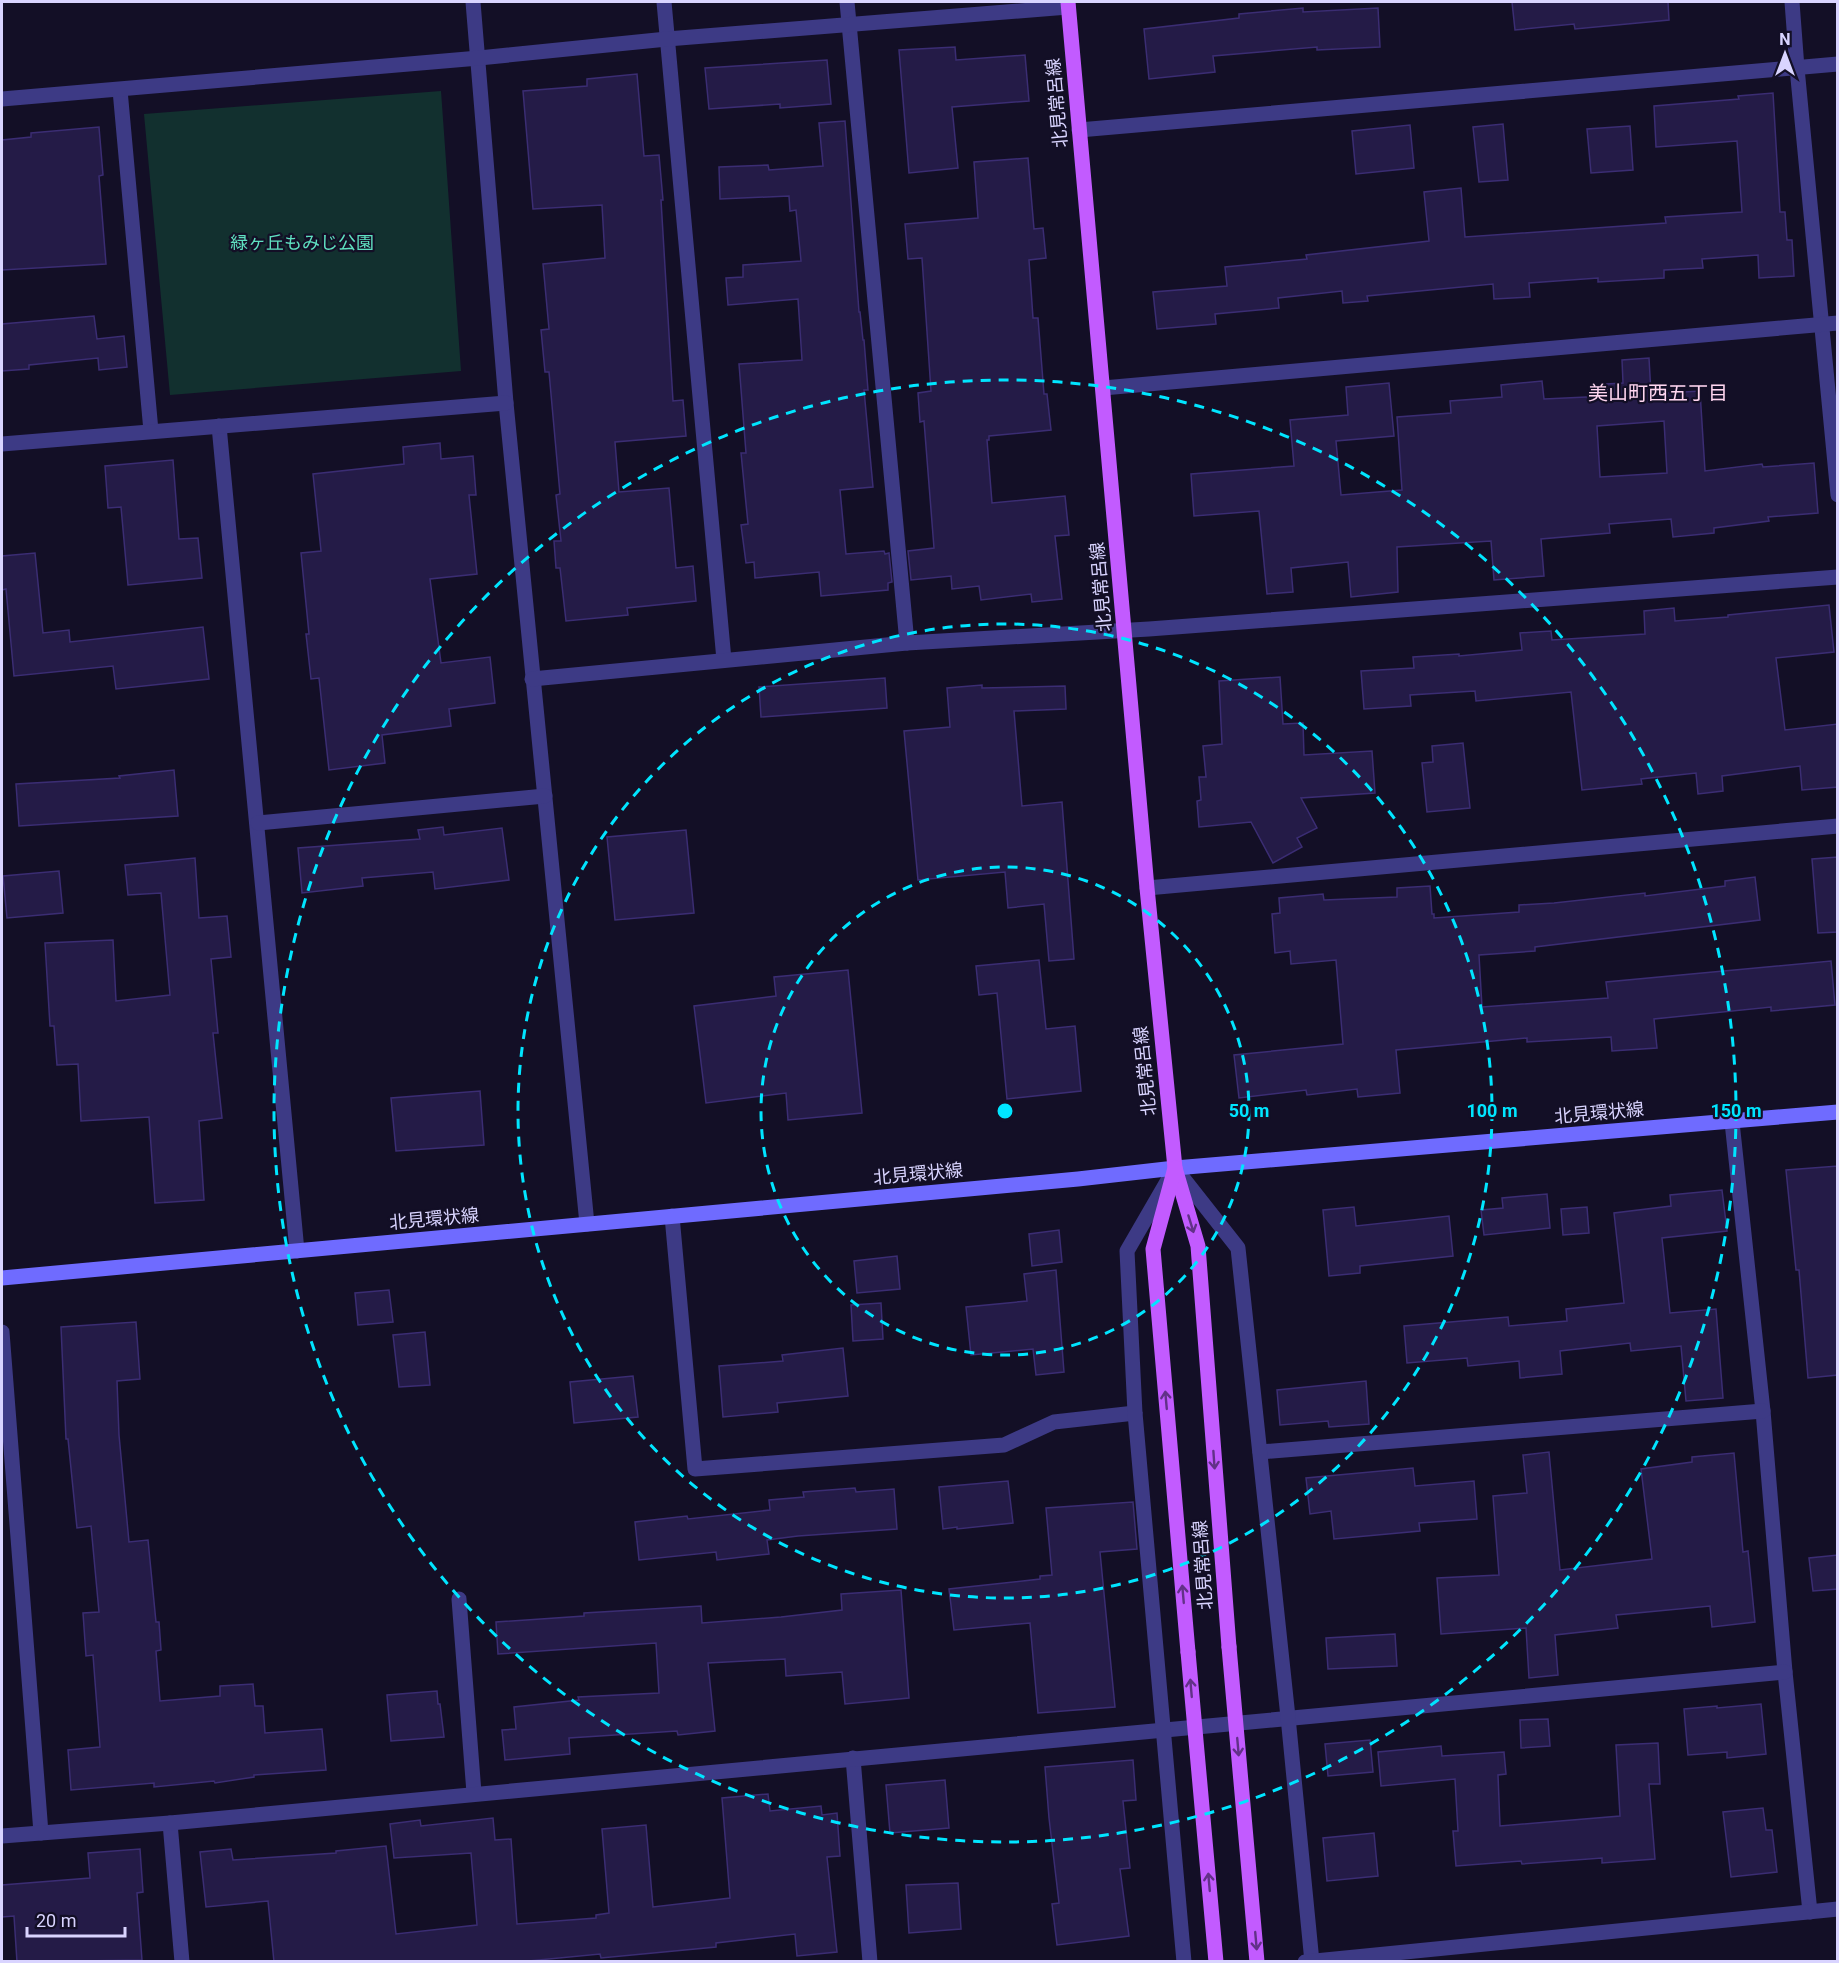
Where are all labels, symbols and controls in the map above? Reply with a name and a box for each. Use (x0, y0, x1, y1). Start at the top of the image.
north arrow (1755, 24, 1815, 84)
text: N (1779, 30, 1791, 49)
street label: 北見常呂線 (1042, 57, 1071, 149)
park label: 緑ヶ丘もみじ公園 (230, 232, 374, 253)
district label: 美山町西五丁目 (1588, 381, 1728, 405)
street label: 北見常呂線 (1086, 541, 1115, 633)
street label: 北見常呂線 (1129, 1025, 1160, 1117)
street label: 北見環状線 (1553, 1098, 1645, 1127)
text: 50 m (1229, 1100, 1269, 1121)
text: 100 m (1466, 1100, 1518, 1121)
text: 150 m (1710, 1100, 1762, 1121)
centre of rings (995, 1101, 1015, 1121)
street label: 北見環状線 (872, 1159, 964, 1188)
street label: 北見環状線 (388, 1204, 480, 1233)
one-way arrow (1186, 1214, 1197, 1233)
one-way arrow (1160, 1390, 1171, 1410)
one-way arrow (1209, 1449, 1220, 1469)
street label: 北見常呂線 (1189, 1519, 1216, 1611)
one-way arrow (1177, 1584, 1188, 1604)
one-way arrow (1185, 1679, 1196, 1699)
one-way arrow (1233, 1736, 1244, 1756)
one-way arrow (1203, 1873, 1214, 1893)
scale bar (27, 1900, 124, 1938)
text: 20 m (36, 1910, 76, 1931)
one-way arrow (1251, 1931, 1262, 1950)

